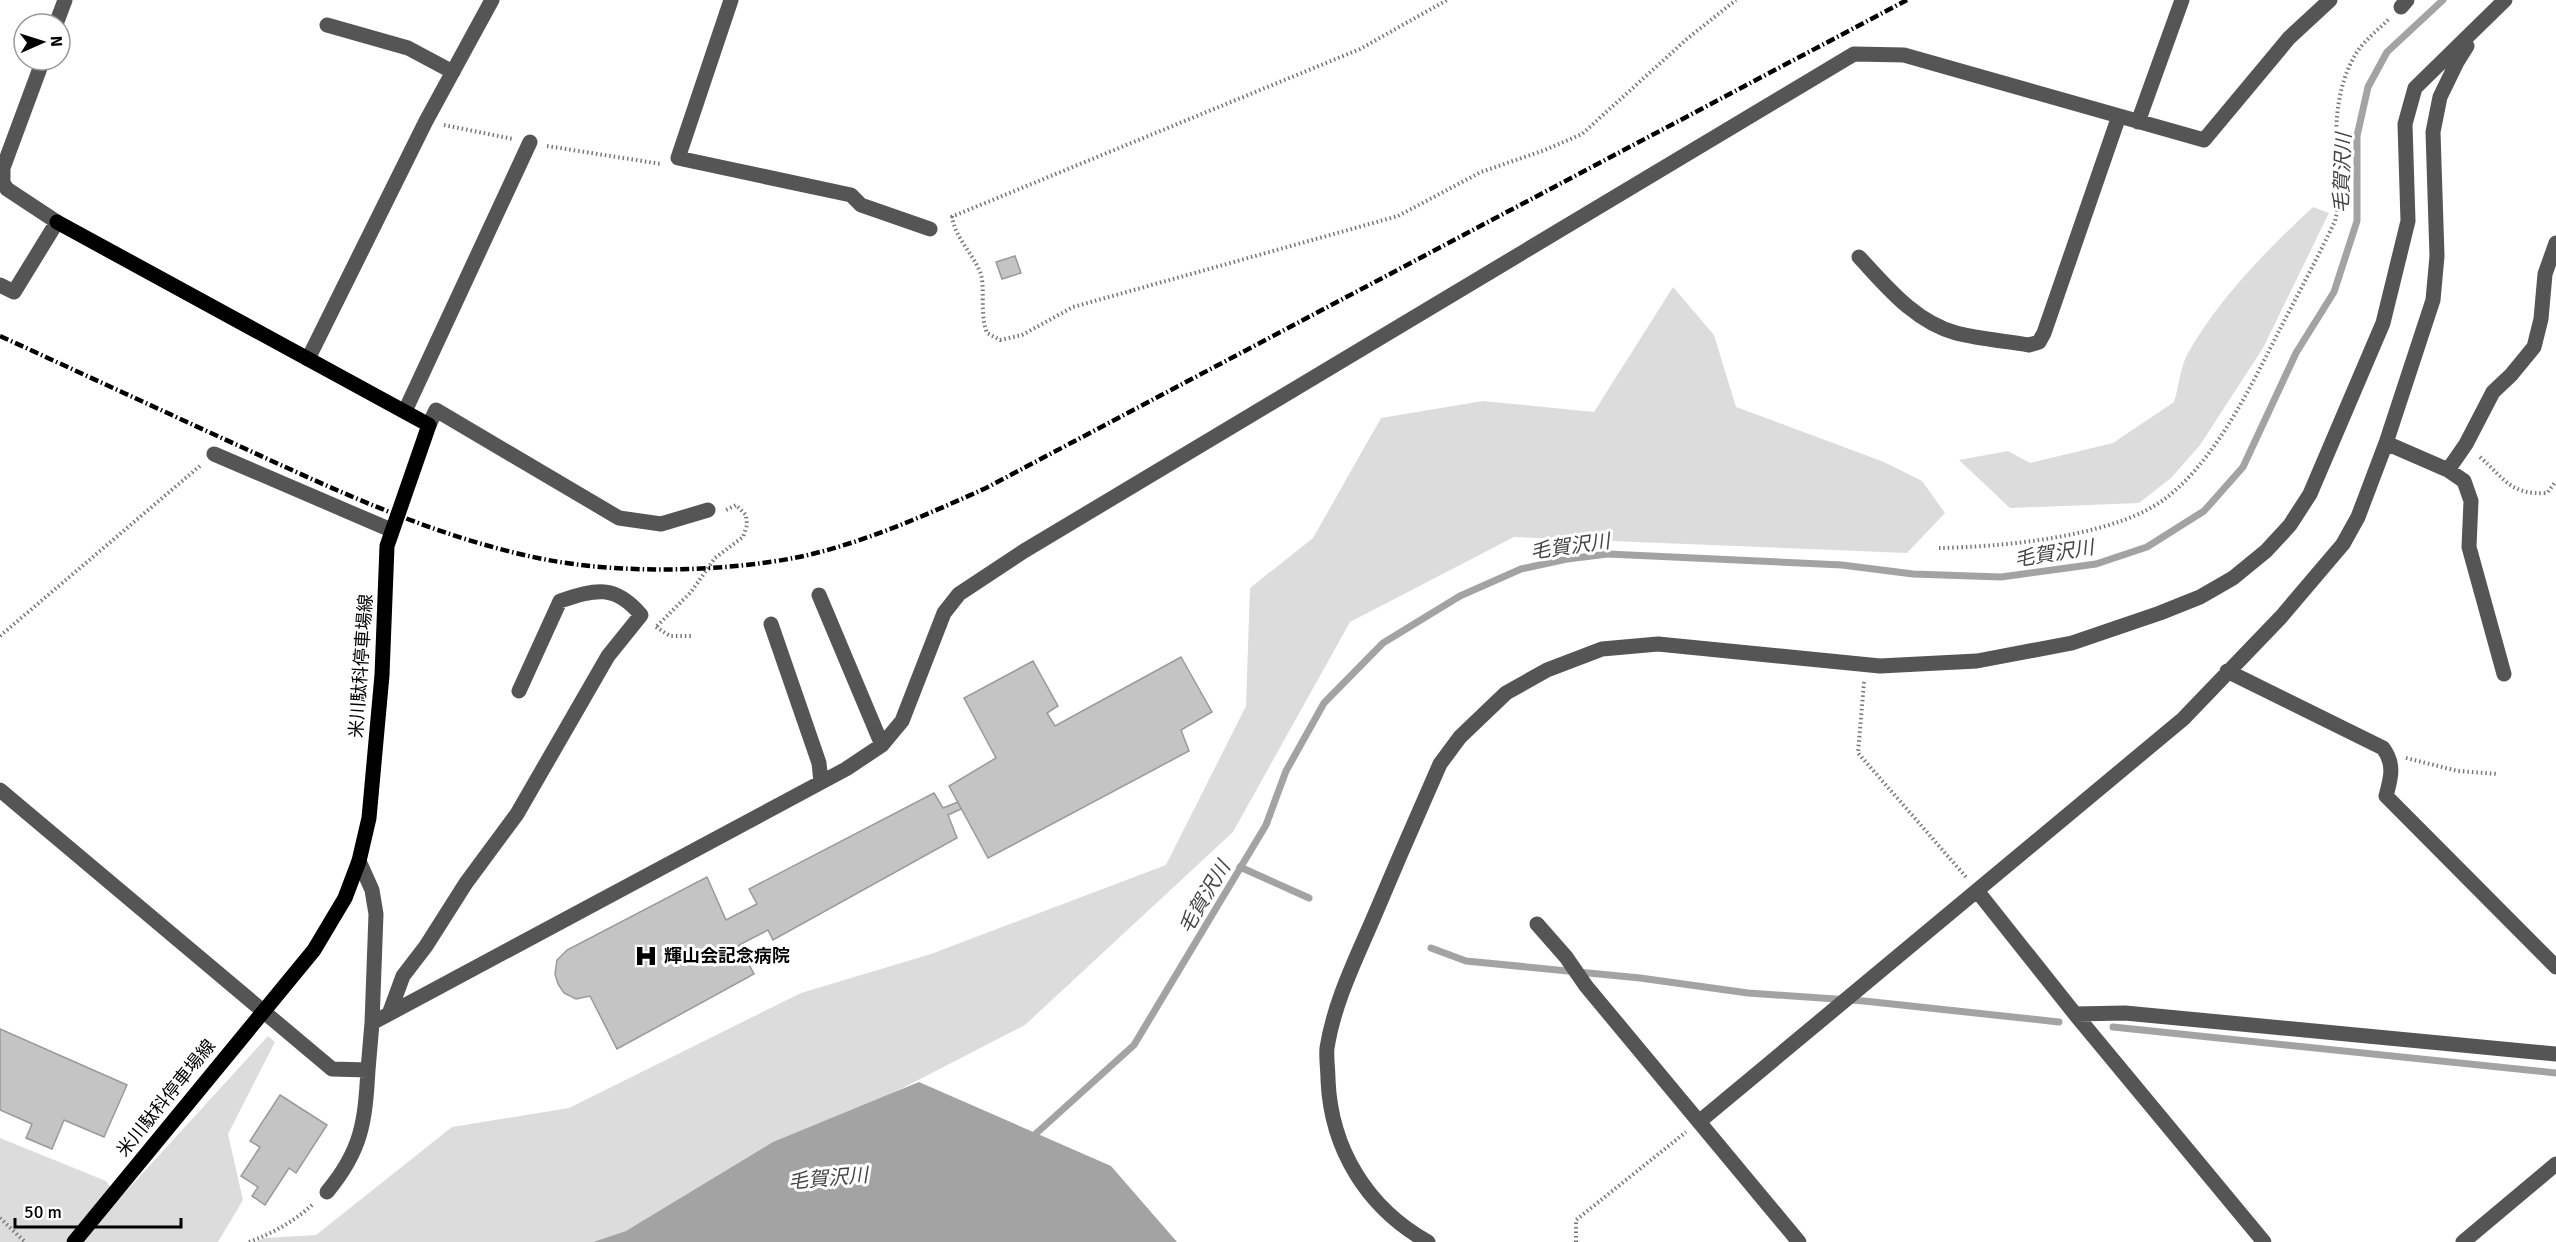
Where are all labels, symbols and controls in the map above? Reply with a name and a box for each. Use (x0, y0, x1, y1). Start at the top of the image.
north arrow (12, 12, 72, 72)
text: N (46, 35, 66, 47)
water label: 毛賀沢川 (2329, 131, 2356, 213)
water label: 毛賀沢川 (1529, 528, 1613, 564)
water label: 毛賀沢川 (2013, 535, 2098, 572)
street label: 米川駄科停車場線 (345, 593, 377, 739)
water label: 毛賀沢川 (1173, 855, 1237, 938)
hospital icon: 輝山会記念病院 (633, 943, 659, 969)
place label: 輝山会記念病院 (664, 945, 790, 967)
street label: 米川駄科停車場線 (112, 1035, 220, 1161)
water label: 毛賀沢川 (787, 1162, 871, 1194)
scale bar (15, 1191, 182, 1229)
text: 50 m (24, 1201, 62, 1223)

